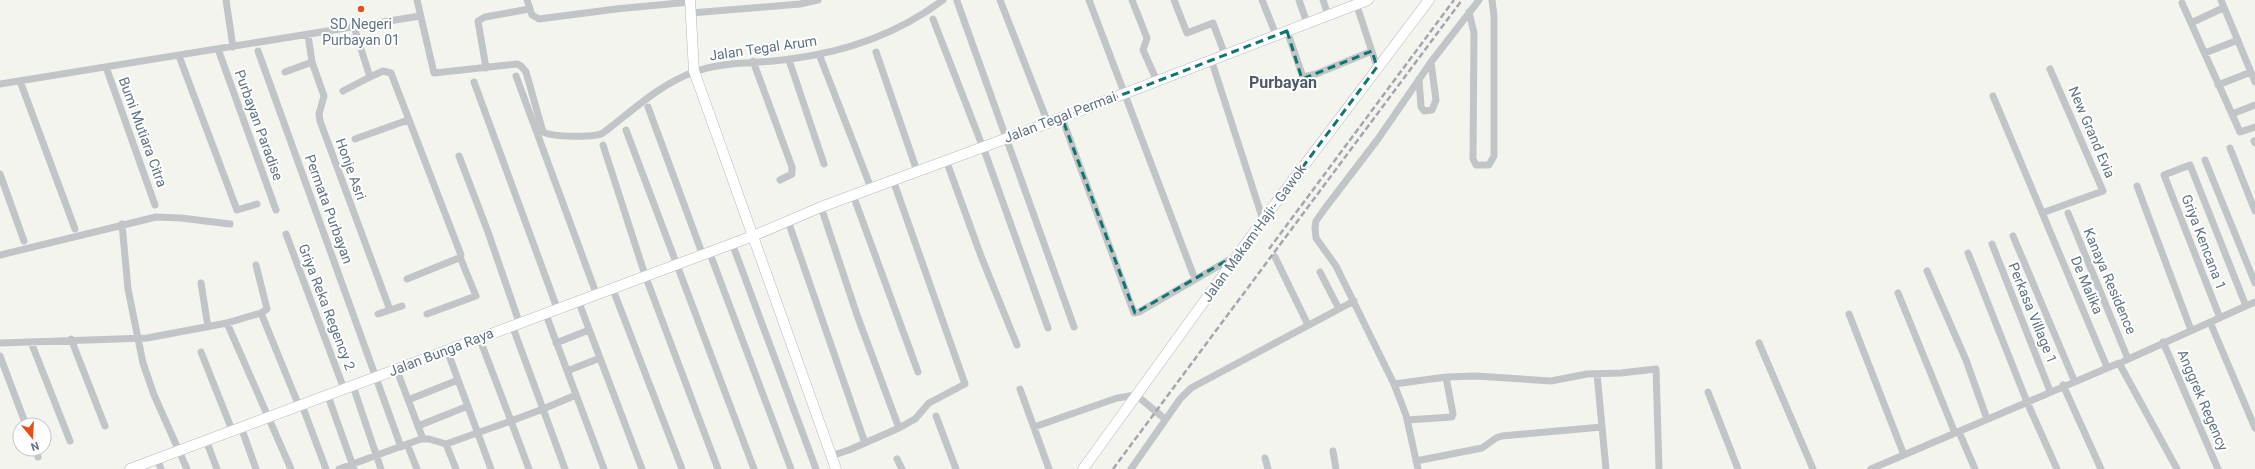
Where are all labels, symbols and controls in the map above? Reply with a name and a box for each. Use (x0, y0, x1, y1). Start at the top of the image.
marker: SD Negeri Purbayan 01 (356, 4, 366, 14)
place label: SD Negeri Purbayan 01 (322, 16, 400, 48)
street label: Jalan Tegal Arum (708, 33, 818, 63)
street label: Purbayan Paradise (232, 68, 286, 182)
district label: Purbayan (1249, 73, 1317, 92)
street label: Bumi Mutiara Citra (116, 75, 170, 189)
street label: New Grand Evia (2066, 84, 2118, 180)
street label: Jalan Tegal Permai (1002, 88, 1118, 146)
street label: Honje Asri (332, 136, 370, 202)
street label: Permata Purbayan (302, 152, 356, 266)
street label: Jalan Makam Haji - Gawok (1199, 161, 1310, 305)
street label: Griya Kencana 1 (2178, 192, 2230, 292)
street label: Kanaya Residence (2080, 226, 2140, 336)
street label: Griya Reka Regency 2 (296, 242, 359, 372)
street label: De Malika (2068, 254, 2106, 316)
street label: Perkasa Village 1 (2005, 260, 2061, 366)
street label: Jalan Bunga Raya (386, 325, 496, 379)
street label: Anggrek Regency (2174, 347, 2232, 453)
north arrow (12, 417, 52, 457)
text: N (29, 439, 41, 453)

